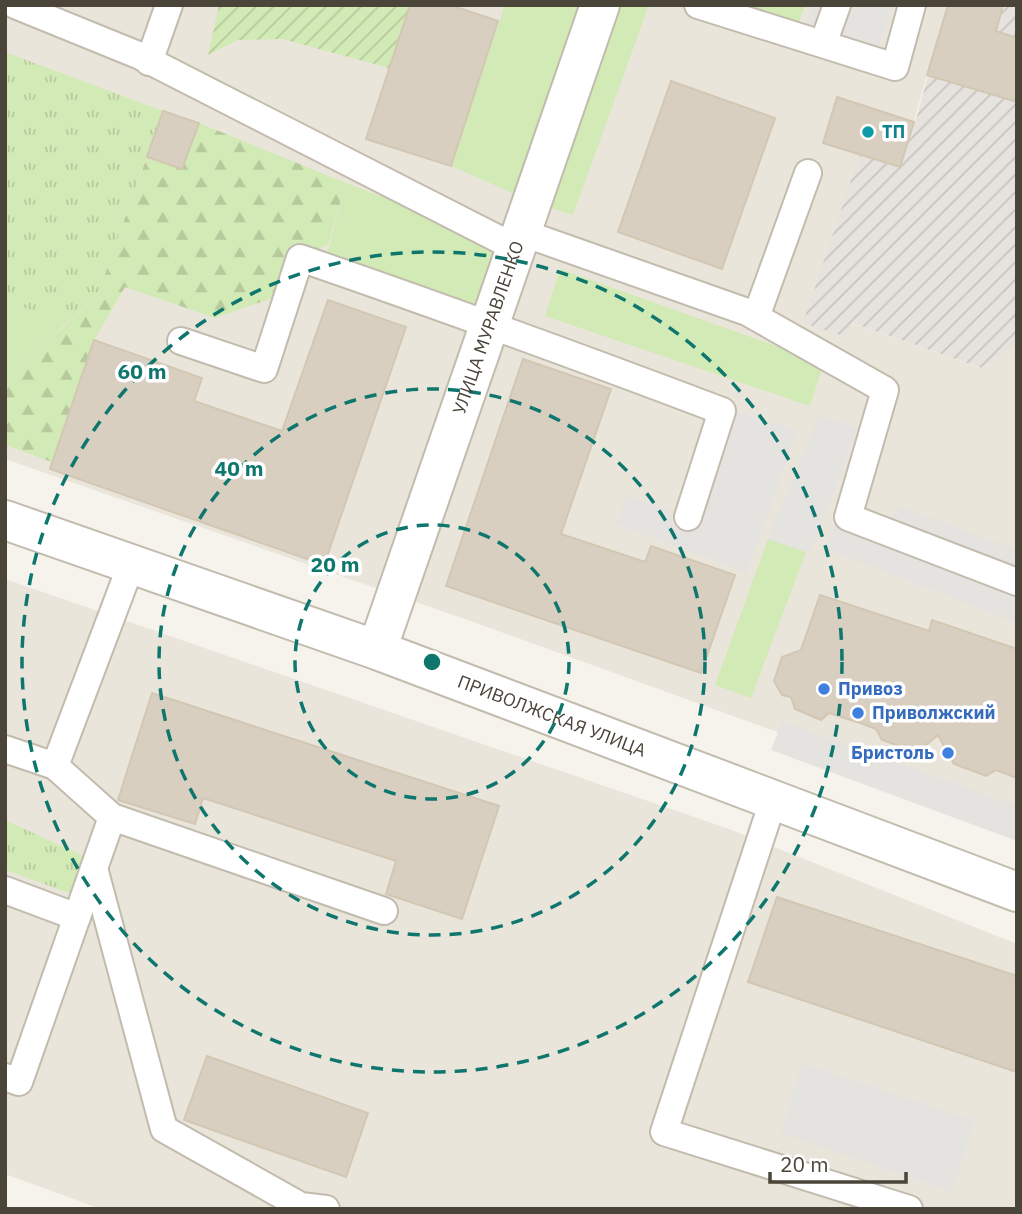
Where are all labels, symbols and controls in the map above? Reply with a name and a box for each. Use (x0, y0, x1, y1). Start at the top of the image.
place label: ТП (882, 120, 905, 143)
marker: ТП (860, 124, 876, 140)
street label: УЛИЦА МУРАВЛЕНКО (447, 238, 529, 417)
text: 60 m (118, 357, 166, 385)
text: 40 m (215, 454, 263, 482)
text: 20 m (311, 550, 359, 578)
centre of rings (420, 650, 444, 674)
street label: ПРИВОЛЖСКАЯ УЛИЦА (455, 670, 650, 762)
place label: Привоз (838, 677, 903, 700)
marker: Привоз (816, 681, 832, 697)
place label: Приволжский (872, 701, 995, 724)
marker: Приволжский (850, 705, 866, 721)
place label: Бристоль (851, 741, 934, 764)
marker: Бристоль (940, 745, 956, 761)
scale bar (770, 1140, 906, 1184)
text: 20 m (780, 1150, 829, 1178)

